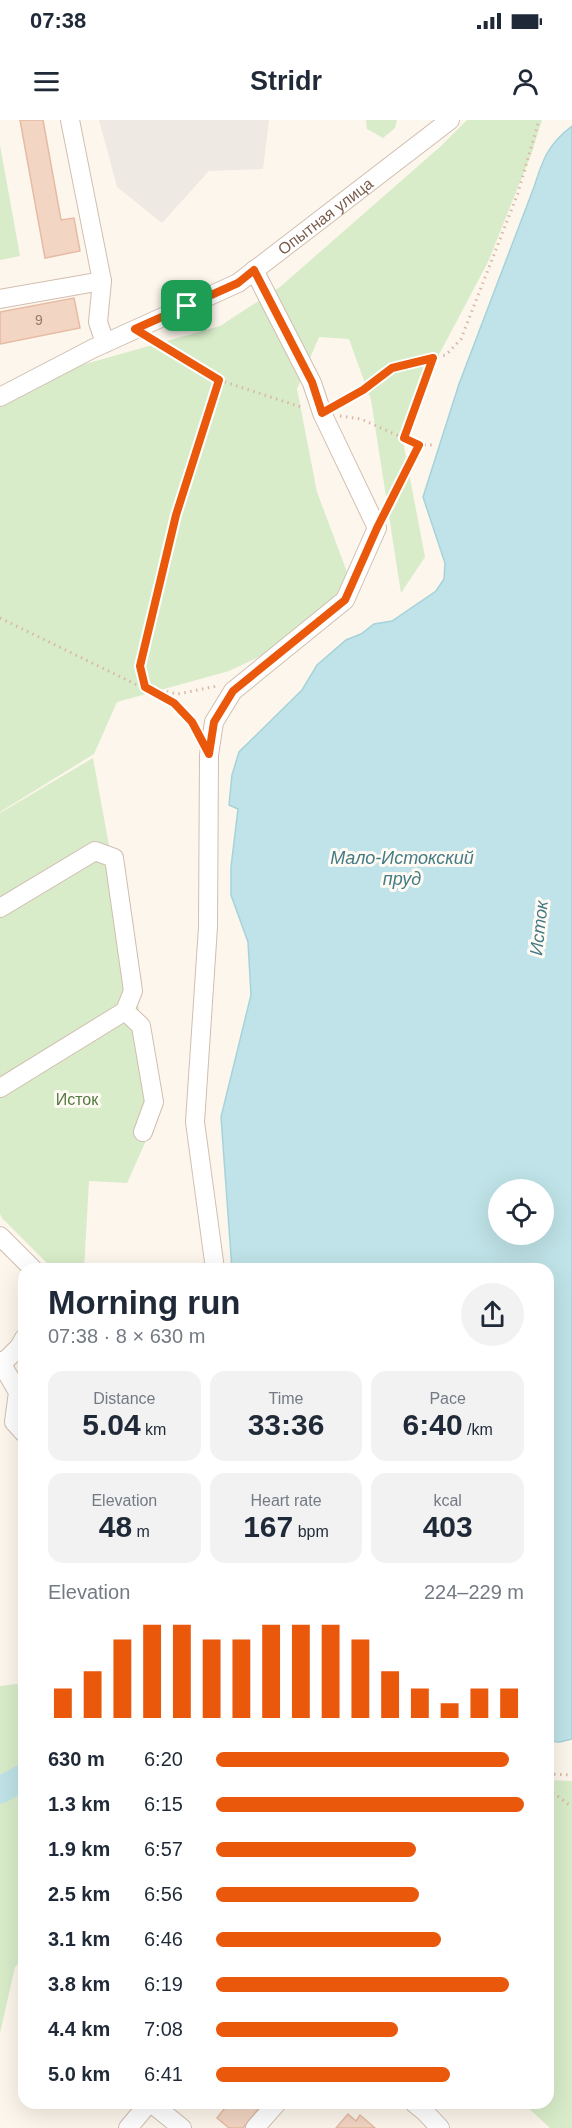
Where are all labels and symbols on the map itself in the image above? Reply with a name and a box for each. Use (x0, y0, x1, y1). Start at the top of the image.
street label: Опытная улица (275, 175, 376, 258)
pin (161, 280, 212, 331)
house number: 9 (35, 312, 43, 328)
water label: Мало-Истокский пруд (330, 848, 474, 889)
water label: Исток (526, 898, 552, 956)
park label: Исток (56, 1091, 99, 1108)

